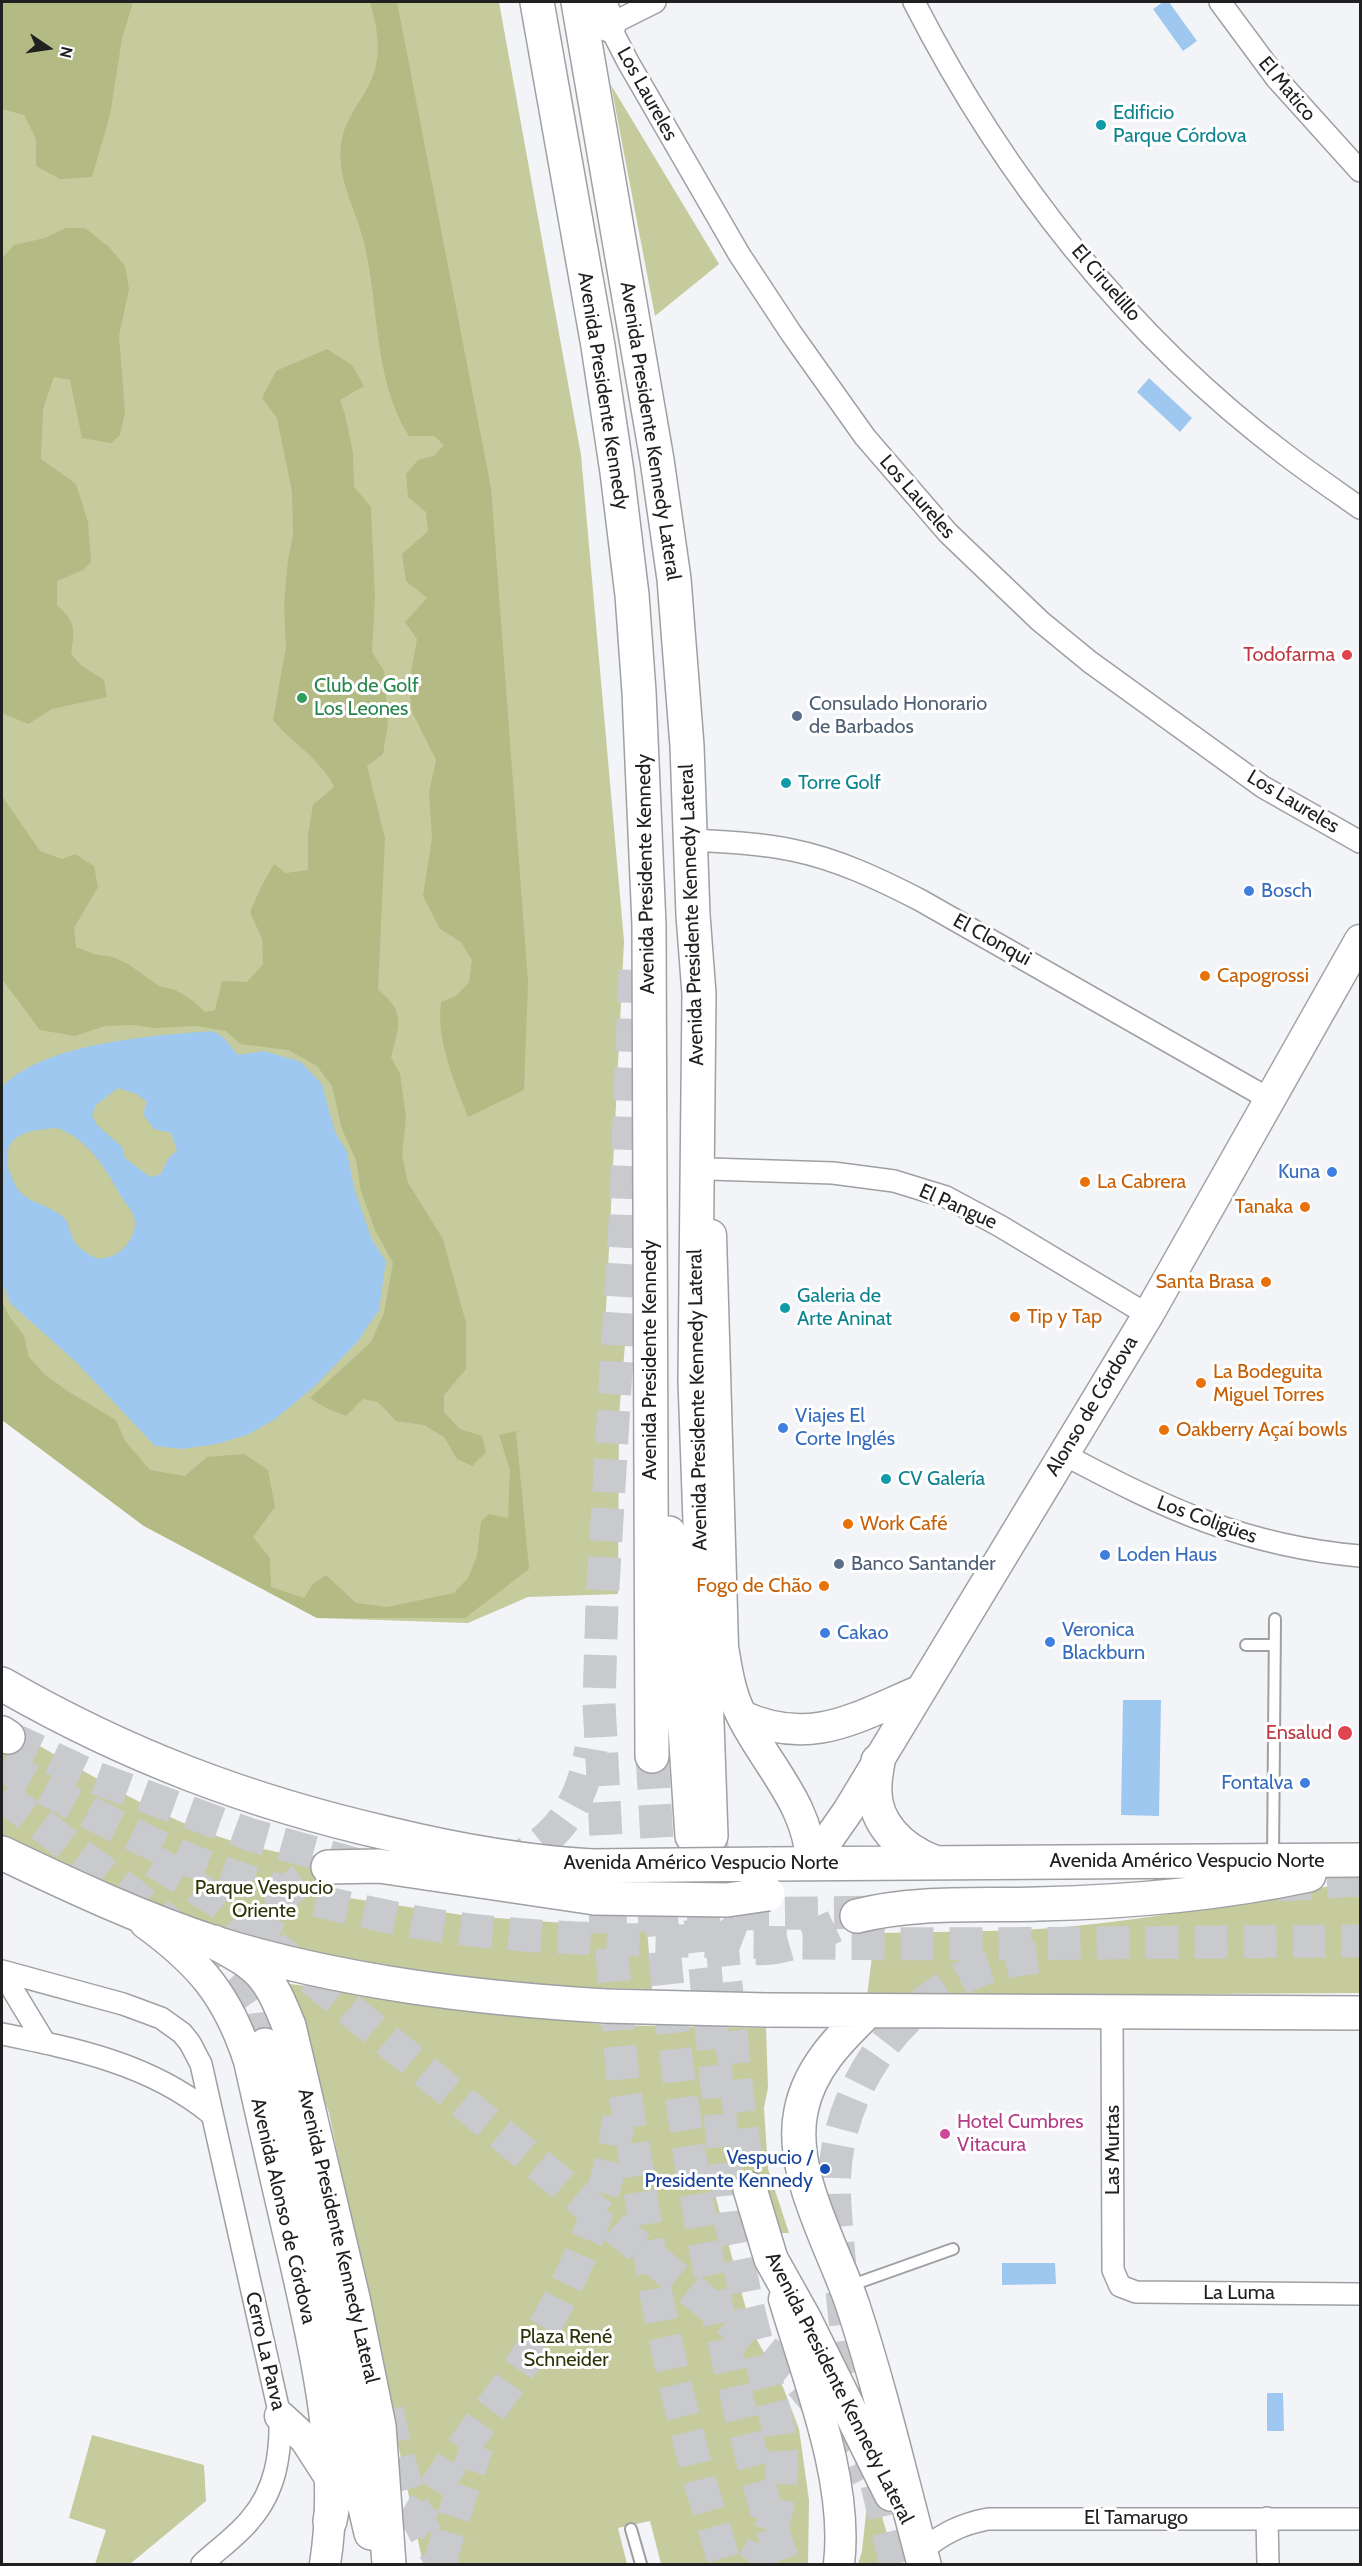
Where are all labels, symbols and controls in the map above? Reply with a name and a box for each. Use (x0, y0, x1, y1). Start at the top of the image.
north arrow (18, 18, 78, 78)
street label: Los Laureles (612, 43, 682, 145)
text: N (55, 45, 77, 60)
street label: El Matico (1253, 52, 1321, 126)
place label: Edificio Parque Córdova (1113, 101, 1247, 148)
marker: Edificio Parque Córdova (1094, 118, 1108, 132)
street label: El Ciruelillo (1066, 240, 1146, 326)
street label: Avenida Presidente Kennedy (572, 270, 634, 512)
street label: Avenida Presidente Kennedy Lateral (615, 280, 685, 582)
street label: Los Laureles (874, 450, 960, 544)
place label: Todofarma (1243, 643, 1335, 667)
marker: Todofarma (1340, 648, 1354, 662)
place label: Club de Golf Los Leones (314, 674, 419, 721)
marker: Club de Golf Los Leones (295, 691, 309, 705)
place label: Consulado Honorario de Barbados (809, 692, 987, 739)
marker: Consulado Honorario de Barbados (790, 709, 804, 723)
street label: Avenida Presidente Kennedy (632, 753, 660, 995)
street label: Avenida Presidente Kennedy Lateral (675, 764, 709, 1066)
street label: Los Laureles (1243, 765, 1343, 839)
place label: Torre Golf (798, 771, 881, 795)
marker: Torre Golf (779, 776, 793, 790)
place label: Bosch (1261, 879, 1312, 903)
marker: Bosch (1242, 884, 1256, 898)
street label: El Clonqui (949, 909, 1035, 971)
place label: Capogrossi (1217, 964, 1309, 988)
marker: Capogrossi (1198, 969, 1212, 983)
place label: Kuna (1278, 1160, 1320, 1184)
marker: Kuna (1325, 1165, 1339, 1179)
place label: La Cabrera (1097, 1170, 1186, 1194)
marker: La Cabrera (1078, 1175, 1092, 1189)
street label: El Pangue (915, 1179, 1001, 1235)
place label: Tanaka (1235, 1195, 1293, 1219)
marker: Tanaka (1298, 1200, 1312, 1214)
street label: Avenida Presidente Kennedy (638, 1240, 662, 1480)
street label: Avenida Presidente Kennedy Lateral (683, 1249, 713, 1551)
place label: Santa Brasa (1155, 1270, 1254, 1294)
marker: Santa Brasa (1259, 1275, 1273, 1289)
place label: Galeria de Arte Aninat (797, 1284, 892, 1331)
marker: Galeria de Arte Aninat (778, 1301, 792, 1315)
place label: Tip y Tap (1027, 1305, 1102, 1329)
marker: Tip y Tap (1008, 1310, 1022, 1324)
street label: Alonso de Córdova (1041, 1332, 1143, 1480)
place label: La Bodeguita Miguel Torres (1213, 1360, 1324, 1407)
marker: La Bodeguita Miguel Torres (1194, 1376, 1208, 1390)
place label: Viajes El Corte Inglés (795, 1404, 895, 1451)
place label: Oakberry Açaí bowls (1176, 1418, 1347, 1442)
marker: Viajes El Corte Inglés (776, 1421, 790, 1435)
marker: Oakberry Açaí bowls (1157, 1423, 1171, 1437)
place label: CV Galería (898, 1467, 985, 1491)
marker: CV Galería (879, 1472, 893, 1486)
street label: Los Coligües (1154, 1491, 1260, 1549)
place label: Work Café (860, 1512, 947, 1536)
marker: Work Café (841, 1517, 855, 1531)
place label: Loden Haus (1117, 1543, 1217, 1567)
marker: Loden Haus (1098, 1548, 1112, 1562)
place label: Banco Santander (851, 1552, 996, 1576)
marker: Banco Santander (832, 1557, 846, 1571)
place label: Fogo de Chão (696, 1574, 812, 1598)
marker: Fogo de Chão (817, 1579, 831, 1593)
place label: Veronica Blackburn (1062, 1618, 1145, 1665)
place label: Cakao (837, 1621, 888, 1645)
marker: Cakao (818, 1626, 832, 1640)
marker: Veronica Blackburn (1043, 1635, 1057, 1649)
place label: Ensalud (1266, 1721, 1332, 1745)
marker: Ensalud (1336, 1724, 1354, 1742)
place label: Fontalva (1221, 1771, 1293, 1795)
marker: Fontalva (1298, 1776, 1312, 1790)
street label: Avenida Américo Vespucio Norte (1049, 1849, 1325, 1873)
street label: Avenida Américo Vespucio Norte (563, 1851, 839, 1875)
park label: Parque Vespucio Oriente (195, 1876, 333, 1923)
street label: Avenida Presidente Kennedy Lateral (292, 2086, 384, 2386)
street label: Avenida Alonso de Córdova (245, 2096, 321, 2326)
street label: Las Murtas (1101, 2105, 1125, 2195)
place label: Hotel Cumbres Vitacura (957, 2110, 1084, 2157)
marker: Hotel Cumbres Vitacura (938, 2127, 952, 2141)
place label: Vespucio / Presidente Kennedy (644, 2146, 813, 2193)
marker: Vespucio / Presidente Kennedy (818, 2162, 832, 2176)
street label: Avenida Presidente Kennedy Lateral (760, 2248, 918, 2528)
street label: La Luma (1203, 2281, 1275, 2305)
street label: Cerro La Parva (240, 2290, 290, 2412)
park label: Plaza René Schneider (520, 2325, 612, 2372)
street label: El Tamarugo (1084, 2506, 1188, 2530)

